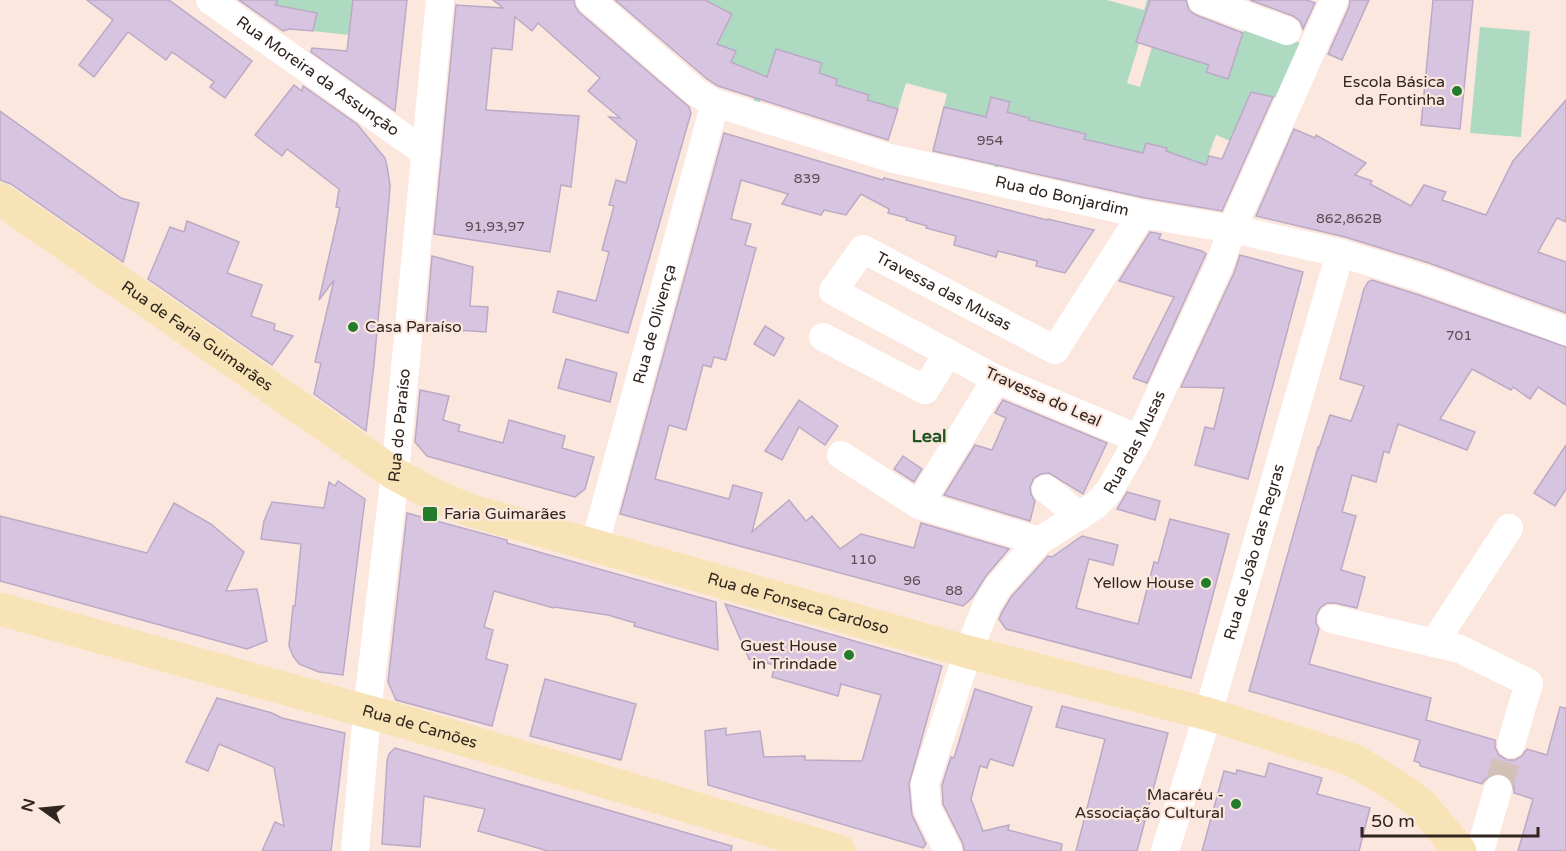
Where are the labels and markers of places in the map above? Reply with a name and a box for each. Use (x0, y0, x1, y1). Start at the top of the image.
place label: Escola Básica da Fontinha (1343, 72, 1445, 110)
marker: Escola Básica da Fontinha (1450, 84, 1464, 98)
place label: Casa Paraíso (365, 317, 462, 337)
marker: Casa Paraíso (346, 320, 360, 334)
place label: Faria Guimarães (444, 504, 566, 524)
marker: Faria Guimarães (421, 505, 439, 523)
place label: Yellow House (1093, 573, 1194, 593)
marker: Yellow House (1199, 576, 1213, 590)
place label: Guest House in Trindade (740, 636, 837, 674)
marker: Guest House in Trindade (842, 648, 856, 662)
place label: Macaréu - Associação Cultural (1074, 785, 1224, 823)
marker: Macaréu - Associação Cultural (1229, 797, 1243, 811)

